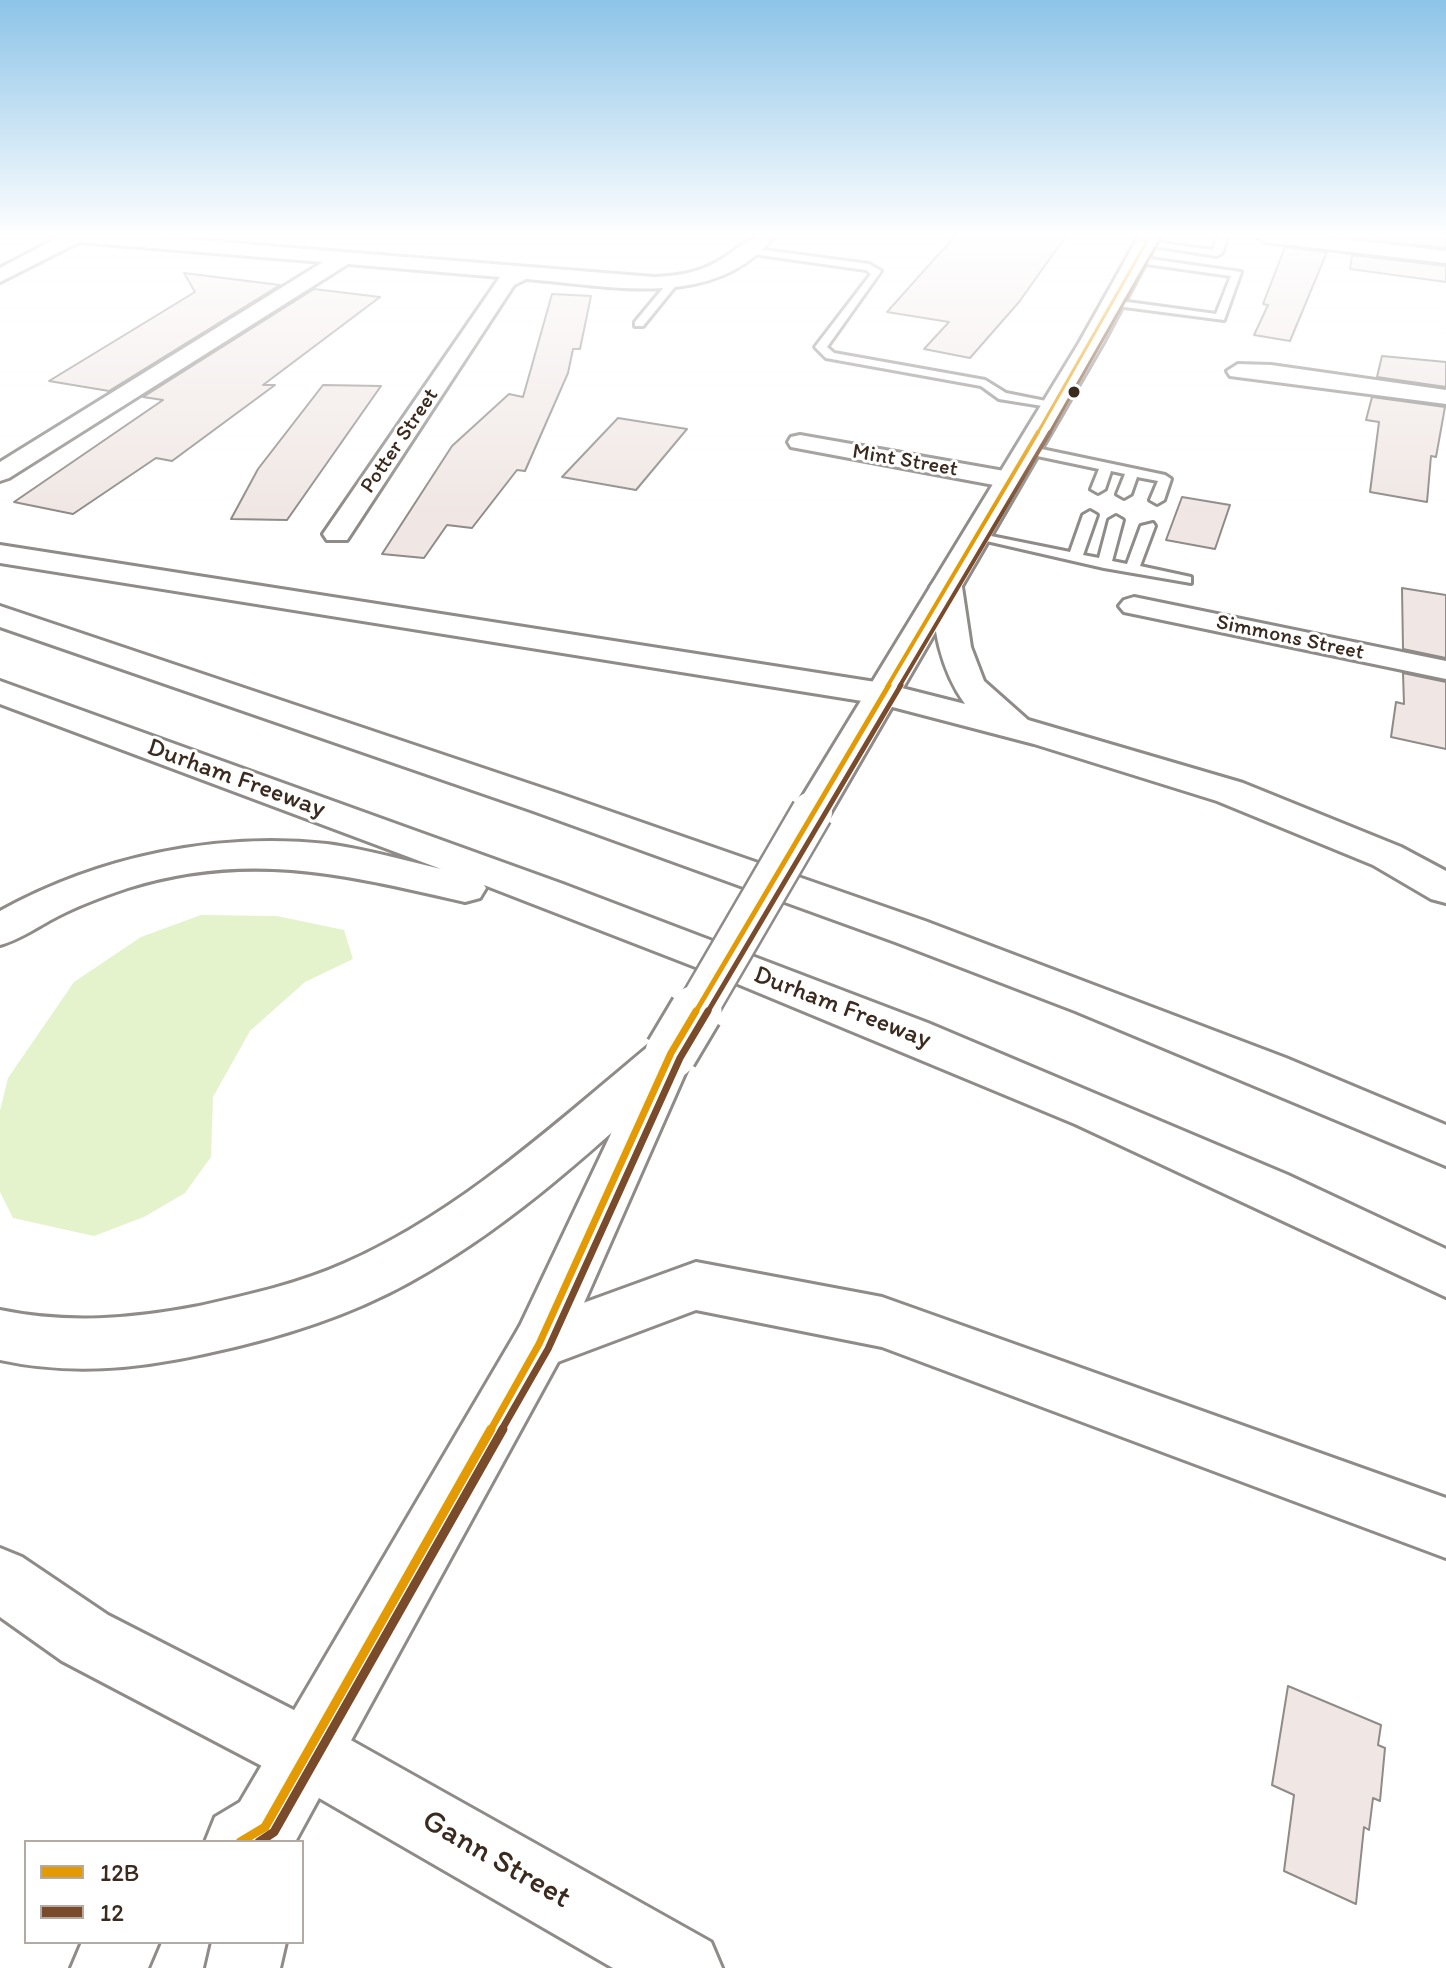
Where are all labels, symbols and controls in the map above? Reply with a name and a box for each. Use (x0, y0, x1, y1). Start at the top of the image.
street label: Potter Street (355, 383, 445, 499)
unlabelled marker (1066, 384, 1082, 400)
street label: Mint Street (850, 439, 960, 483)
street label: Simmons Street (1214, 609, 1366, 667)
street label: Durham Freeway (143, 732, 329, 826)
street label: Durham Freeway (749, 960, 935, 1056)
street label: Gann Street (415, 1802, 577, 1918)
legend (24, 1840, 304, 1944)
text: 12B (100, 1858, 139, 1887)
text: 12 (100, 1898, 124, 1927)

